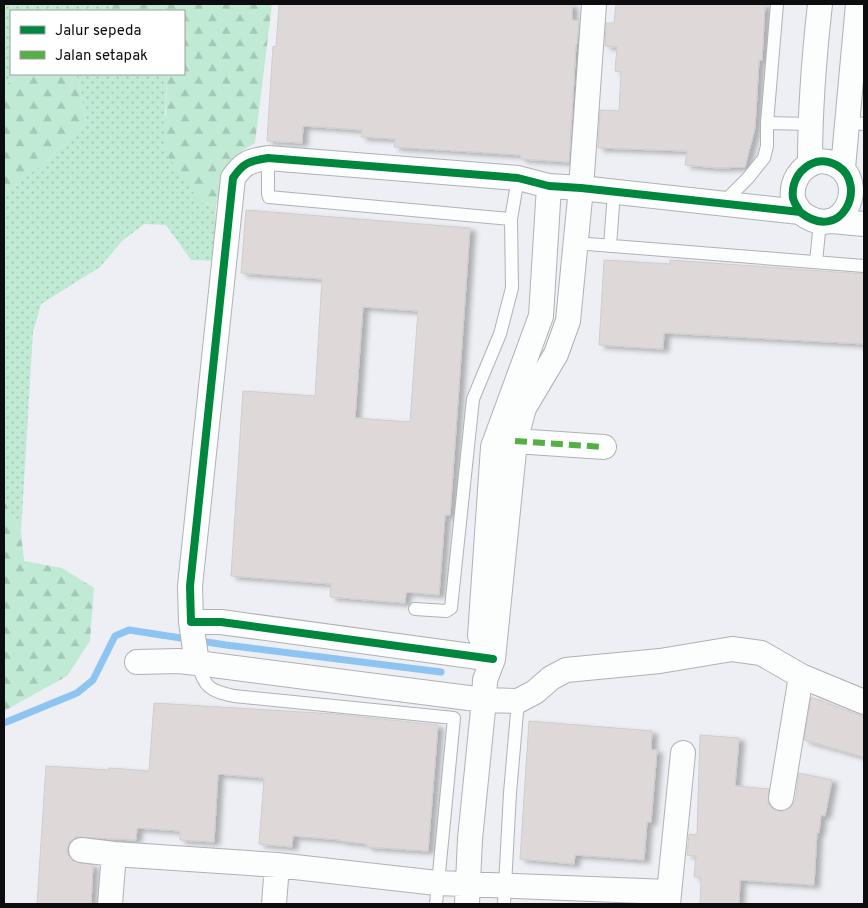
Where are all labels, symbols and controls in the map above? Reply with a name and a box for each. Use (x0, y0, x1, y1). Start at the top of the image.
legend (10, 10, 185, 75)
text: Jalur sepeda (55, 22, 141, 41)
text: Jalan setapak (55, 47, 148, 66)

